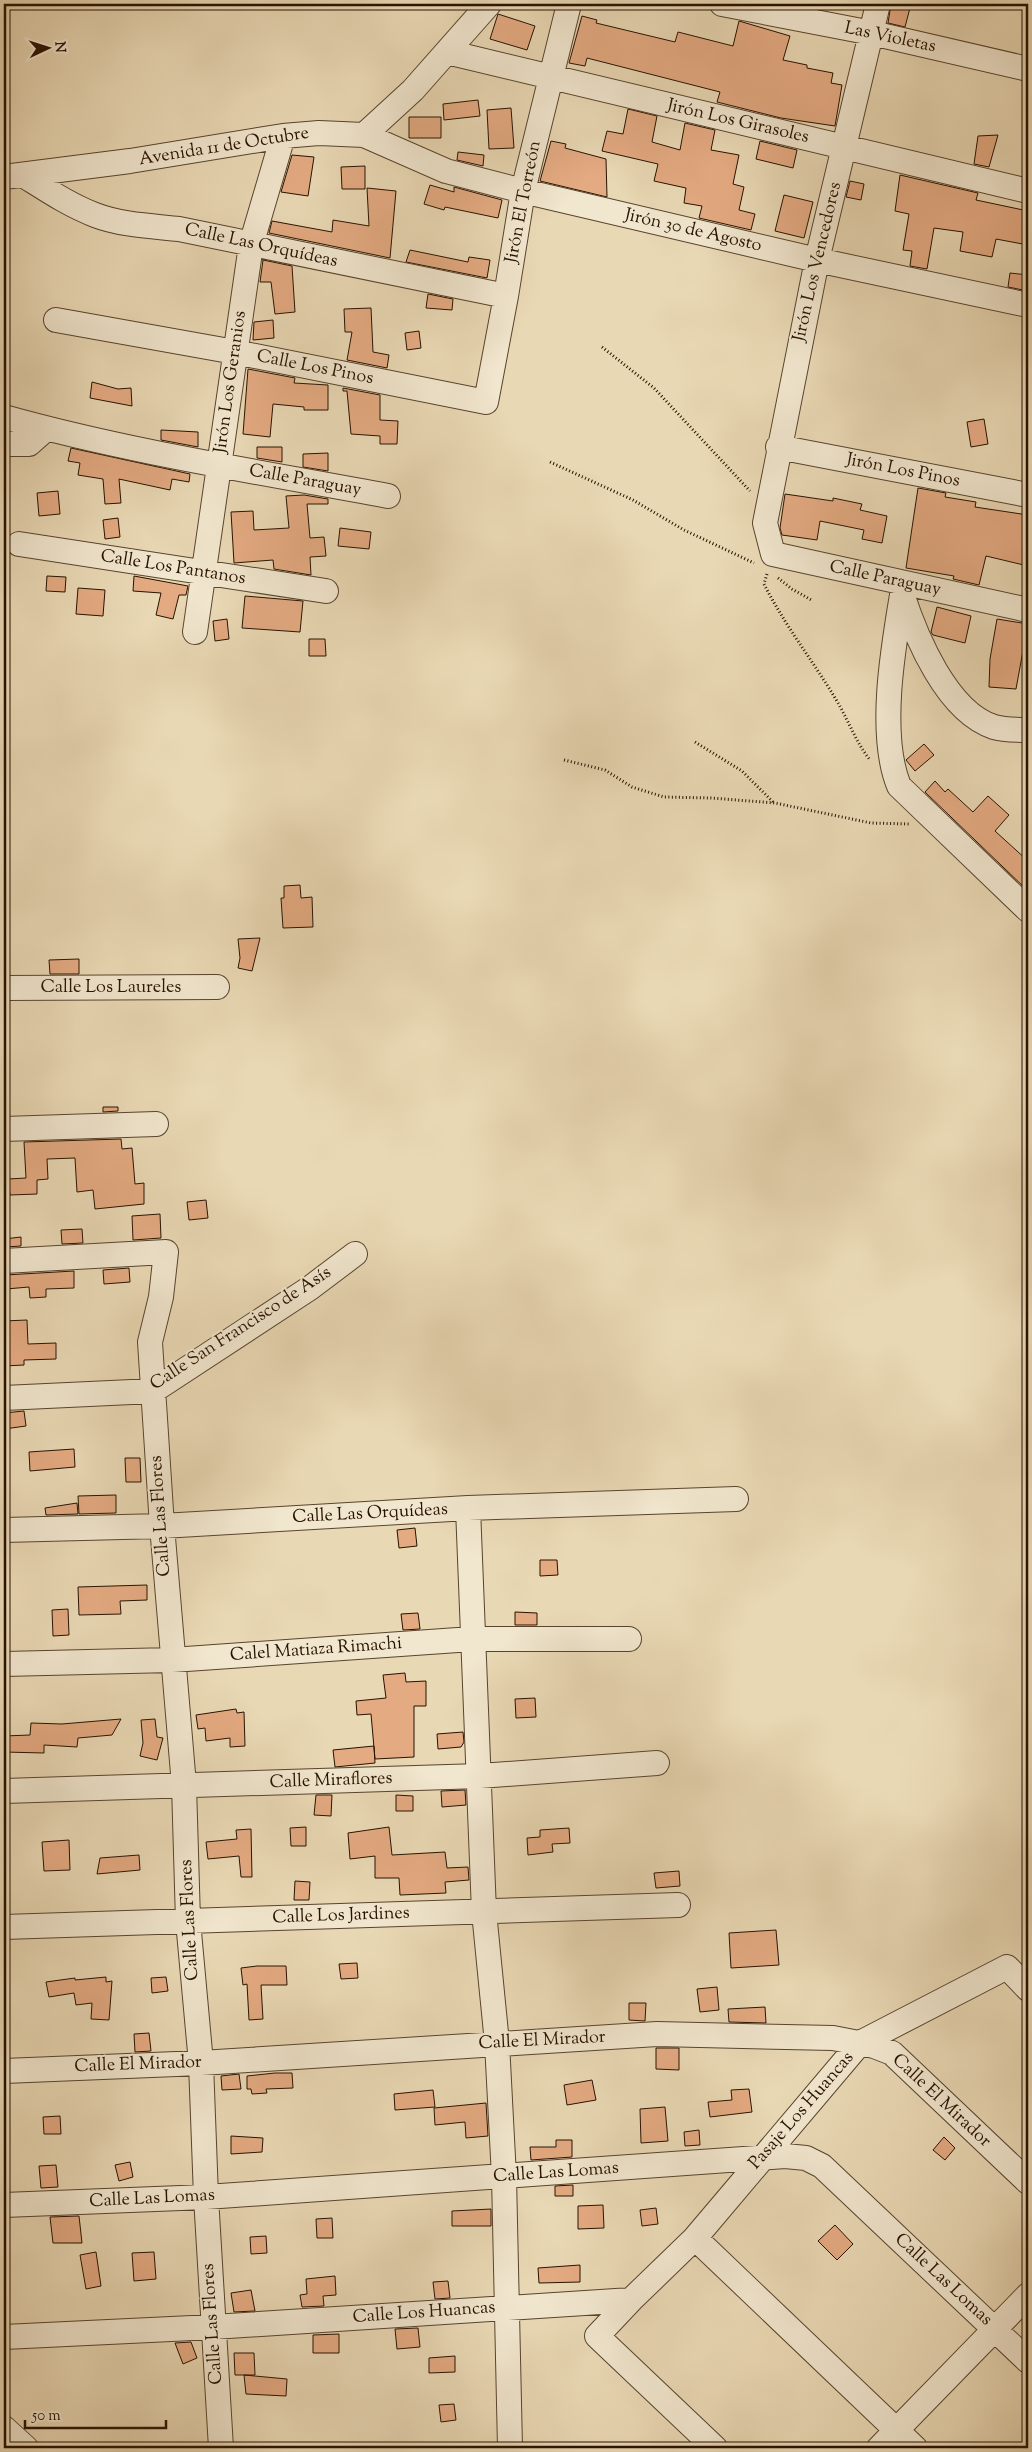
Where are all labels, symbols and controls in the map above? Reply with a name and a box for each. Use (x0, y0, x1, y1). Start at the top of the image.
street label: Las Violetas (842, 16, 938, 60)
north arrow (22, 22, 72, 72)
text: N (49, 41, 69, 54)
street label: Jirón Los Girasoles (664, 93, 811, 151)
street label: Avenida 11 de Octubre (137, 121, 311, 173)
street label: Jirón El Torreón (499, 138, 549, 266)
street label: Jirón Los Vencedores (787, 180, 849, 345)
street label: Jirón 30 de Agosto (621, 202, 764, 259)
street label: Calle Las Orquídeas (182, 217, 340, 275)
street label: Jirón Los Geranios (208, 309, 254, 456)
street label: Calle Los Pinos (254, 344, 376, 392)
street label: Jirón Los Pinos (843, 447, 962, 495)
street label: Calle Paraguay (247, 458, 363, 504)
street label: Calle Los Pantanos (98, 544, 248, 592)
street label: Calle Paraguay (827, 554, 943, 604)
street label: Calle Los Laureles (41, 975, 181, 1001)
street label: Calle San Francisco de Asís (145, 1260, 337, 1398)
street label: Calle Las Flores (144, 1454, 178, 1578)
street label: Calle Las Orquídeas (292, 1497, 448, 1531)
street label: Calel Matiaza Rimachi (229, 1631, 403, 1669)
street label: Calle Miraflores (269, 1766, 393, 1796)
street label: Calle Las Flores (174, 1859, 206, 1981)
street label: Calle Los Jardines (272, 1901, 410, 1931)
street label: Calle El Mirador (478, 2025, 606, 2057)
street label: Pasaje Los Huancas (743, 2046, 861, 2176)
street label: Calle El Mirador (886, 2048, 997, 2154)
street label: Calle El Mirador (74, 2050, 202, 2080)
street label: Calle Las Lomas (492, 2156, 620, 2190)
street label: Calle Las Lomas (89, 2183, 215, 2215)
street label: Calle Las Lomas (888, 2228, 998, 2332)
street label: Calle Las Flores (196, 2262, 230, 2386)
street label: Calle Los Huancas (352, 2295, 496, 2331)
scale bar (25, 2397, 166, 2429)
text: 50 m (31, 2406, 61, 2427)

